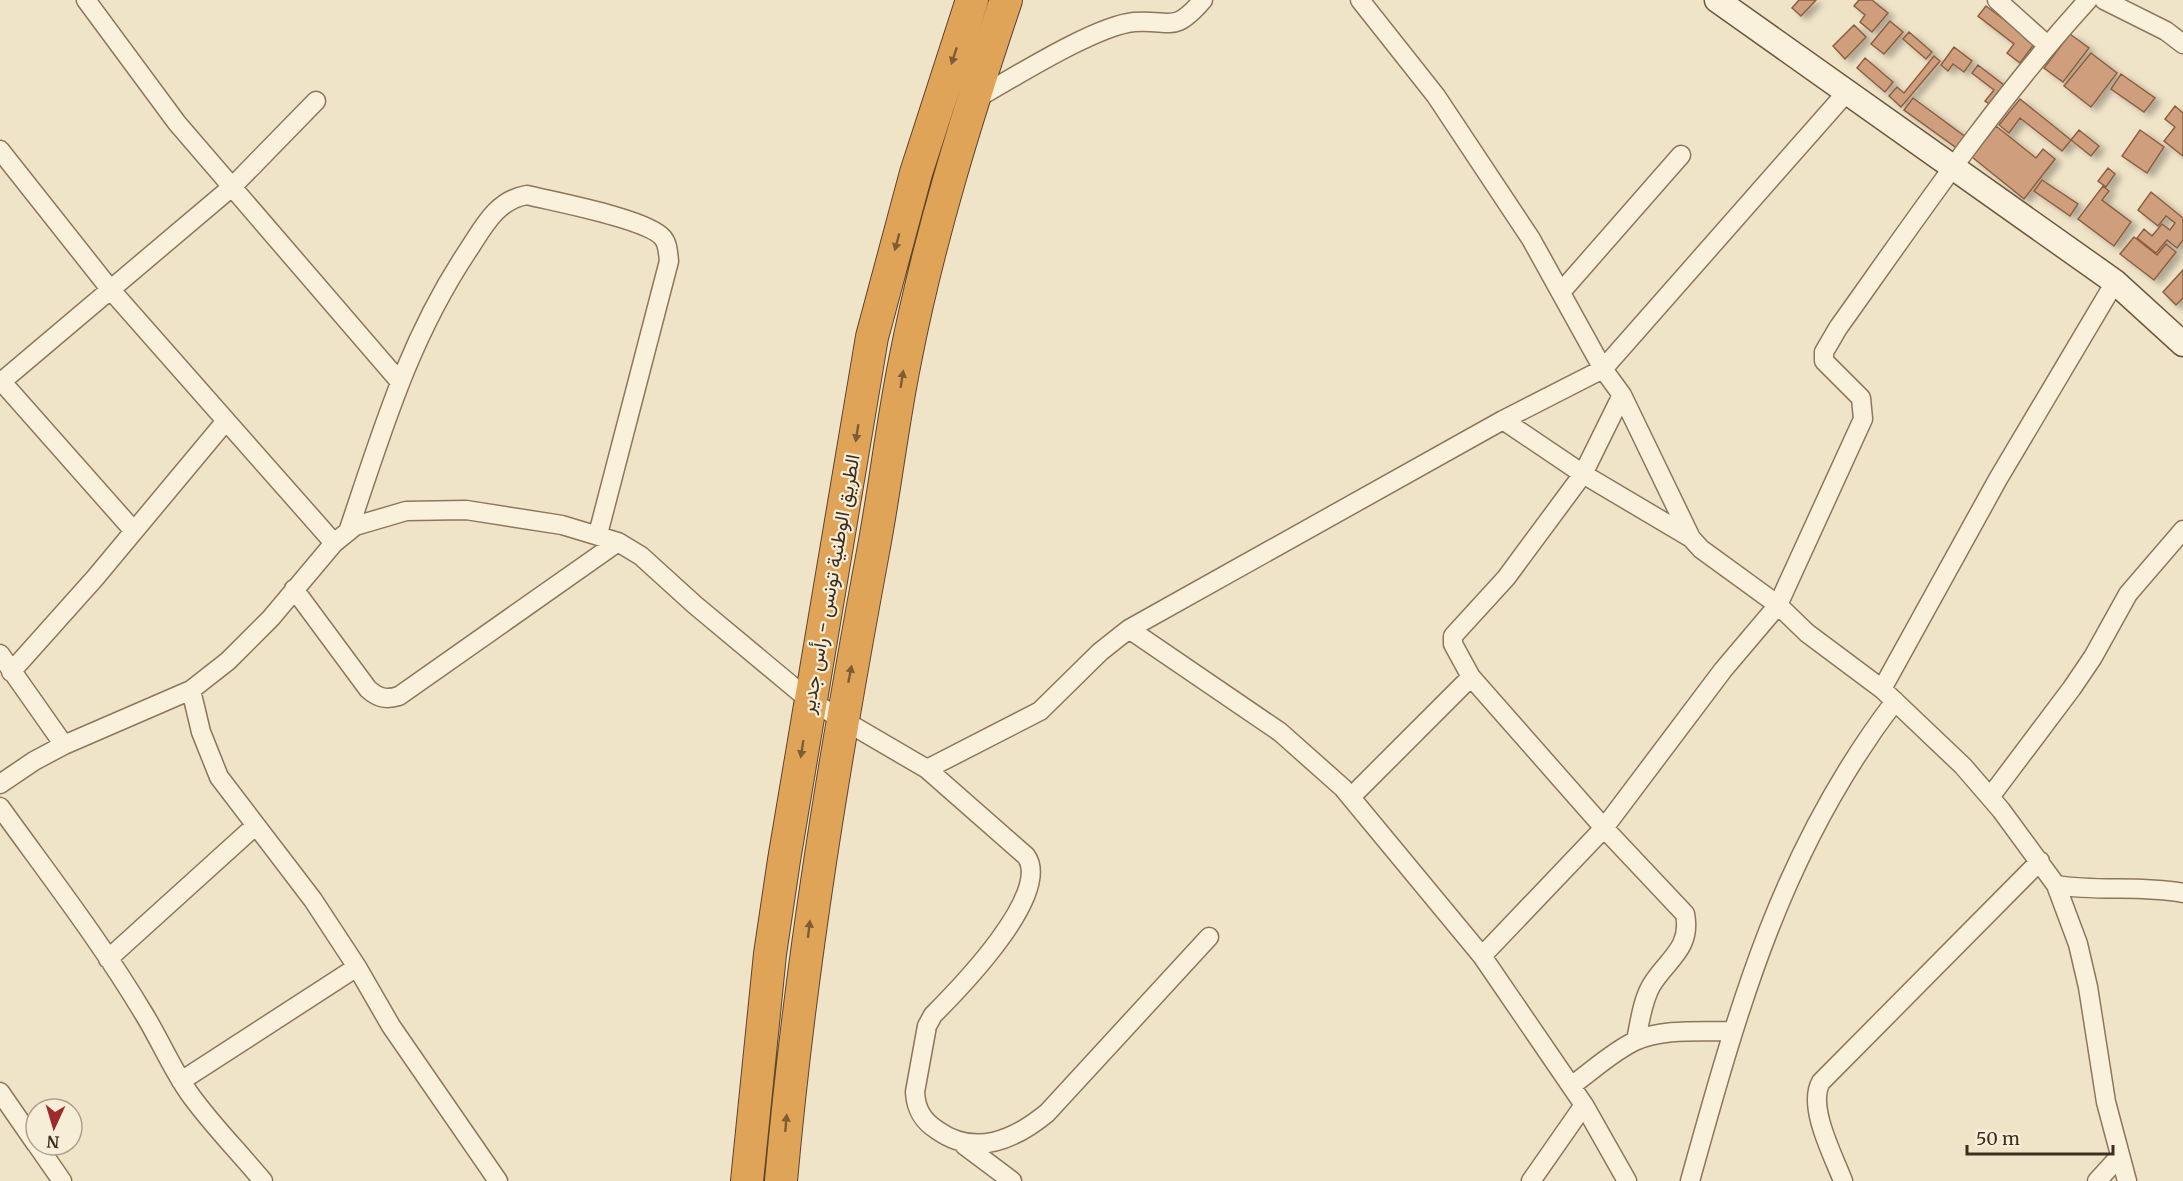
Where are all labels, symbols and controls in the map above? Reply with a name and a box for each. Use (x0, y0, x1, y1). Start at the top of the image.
one-way arrow (949, 47, 958, 65)
one-way arrow (892, 233, 902, 251)
one-way arrow (898, 369, 907, 388)
one-way arrow (852, 423, 861, 442)
street label: الطريق الوطنية تونس - رأس جدير (794, 452, 866, 717)
one-way arrow (846, 665, 855, 684)
one-way arrow (797, 739, 806, 758)
one-way arrow (804, 920, 814, 939)
north arrow (24, 1097, 84, 1157)
one-way arrow (781, 1113, 791, 1132)
scale bar (1967, 1118, 2112, 1156)
text: 50 m (1976, 1127, 2020, 1150)
text: N (46, 1132, 60, 1152)

